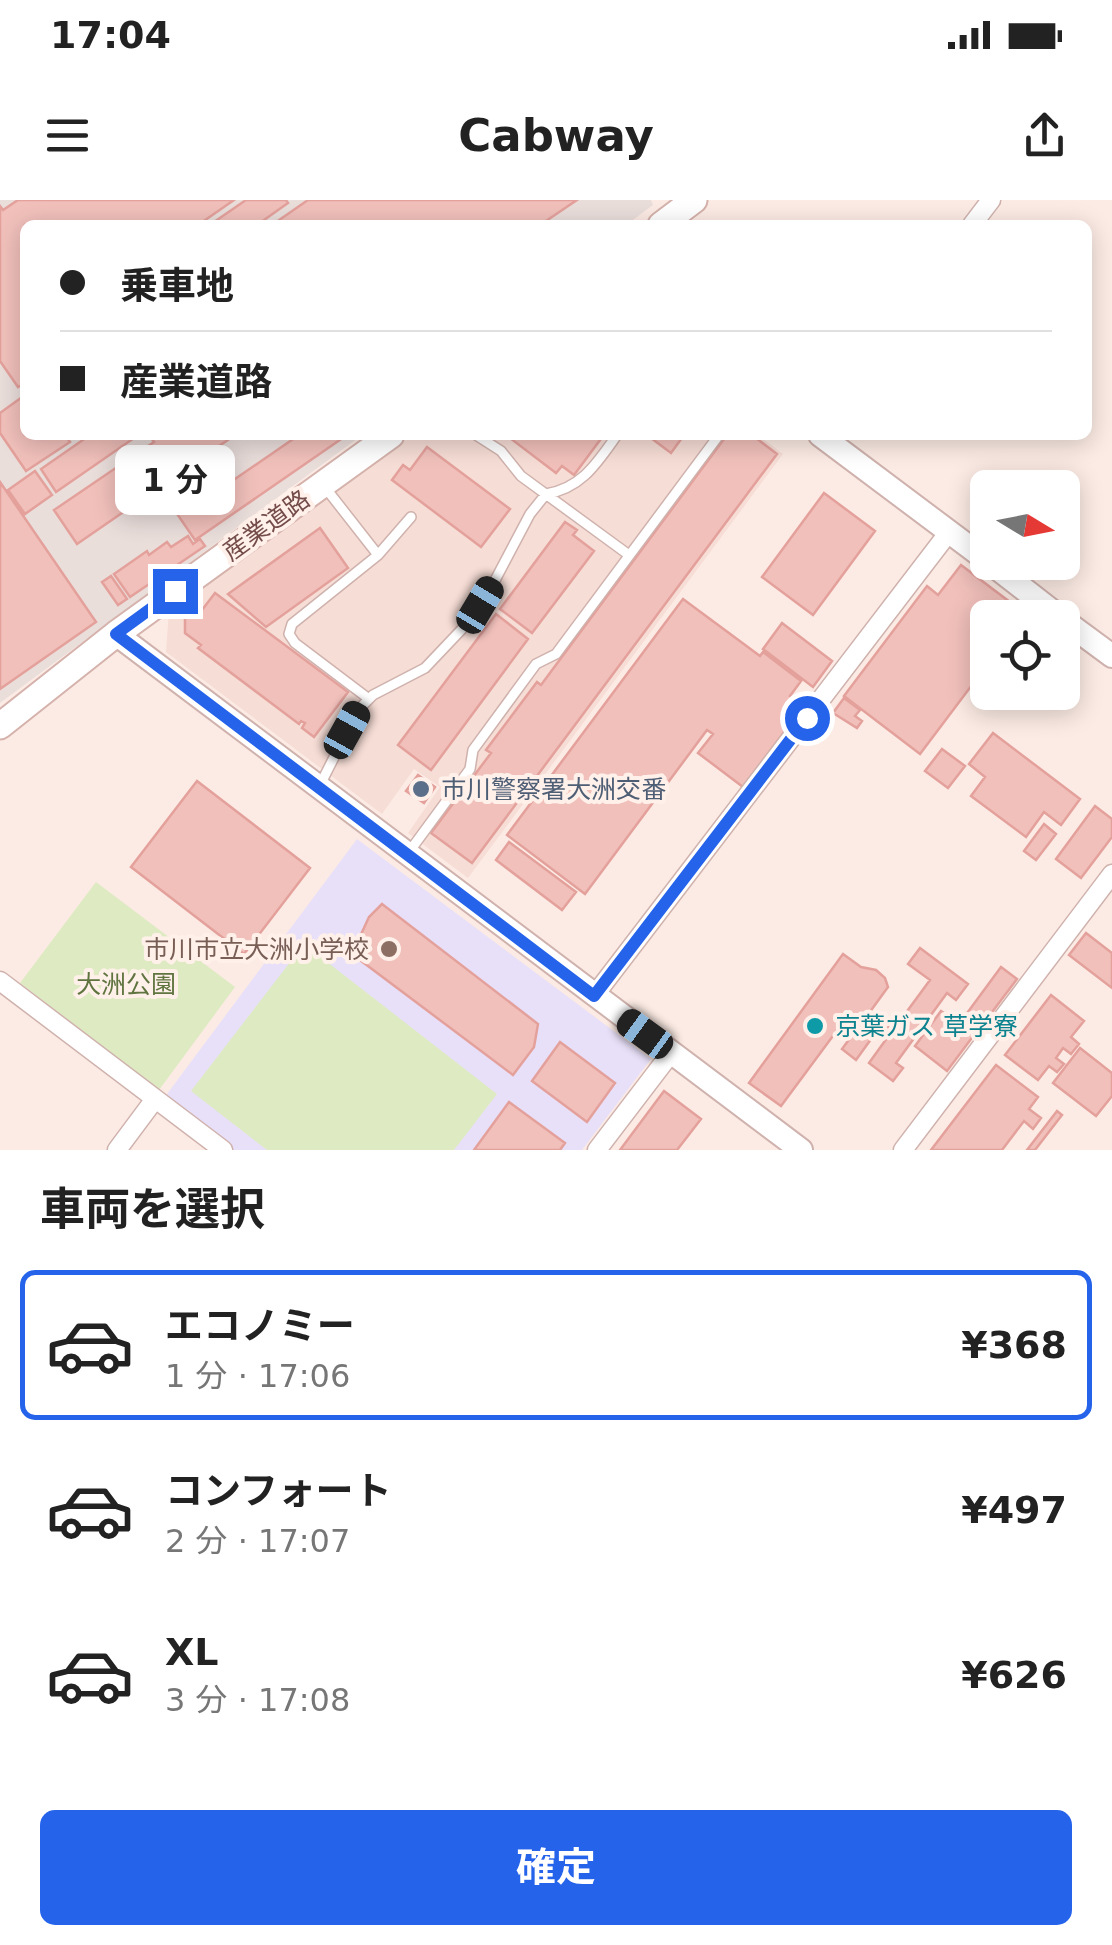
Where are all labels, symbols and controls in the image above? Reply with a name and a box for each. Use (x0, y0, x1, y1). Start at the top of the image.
text: 17:04 (50, 13, 171, 57)
icon: menu (40, 108, 95, 163)
icon: share (1017, 108, 1072, 163)
text: Cabway (458, 109, 654, 162)
text: 乗車地 (120, 264, 234, 308)
text: 産業道路 (120, 360, 272, 404)
callout: 1 分 (115, 446, 235, 516)
text: 1 分 (142, 461, 208, 499)
north arrow (970, 470, 1080, 580)
map controls (970, 470, 1080, 710)
street label: 産業道路 (217, 484, 315, 567)
route end (153, 569, 198, 614)
car (452, 572, 508, 638)
button: locate (970, 600, 1080, 710)
car (319, 696, 375, 764)
route start (785, 696, 830, 741)
place label: 市川警察署大洲交番 (441, 775, 666, 804)
marker: 市川警察署大洲交番 (410, 778, 432, 800)
place label: 市川市立大洲小学校 (144, 935, 369, 964)
marker: 市川市立大洲小学校 (378, 938, 400, 960)
park label: 大洲公園 (76, 970, 176, 999)
car (612, 1004, 678, 1064)
place label: 京葉ガス 草学寮 (835, 1012, 1018, 1041)
marker: 京葉ガス 草学寮 (804, 1015, 826, 1037)
text: 車両を選択 (40, 1183, 265, 1236)
icon: car (45, 1300, 135, 1390)
text: エコノミー (165, 1304, 355, 1348)
text: ¥368 (961, 1323, 1067, 1367)
text: 1 分 · 17:06 (165, 1357, 350, 1395)
icon: car (45, 1465, 135, 1555)
text: コンフォート (165, 1469, 392, 1513)
text: ¥497 (961, 1488, 1067, 1532)
text: 2 分 · 17:07 (165, 1522, 350, 1560)
icon: car (45, 1630, 135, 1720)
text: XL (165, 1630, 219, 1674)
text: ¥626 (961, 1653, 1067, 1697)
text: 3 分 · 17:08 (165, 1681, 350, 1719)
button: 確定 (40, 1810, 1072, 1925)

